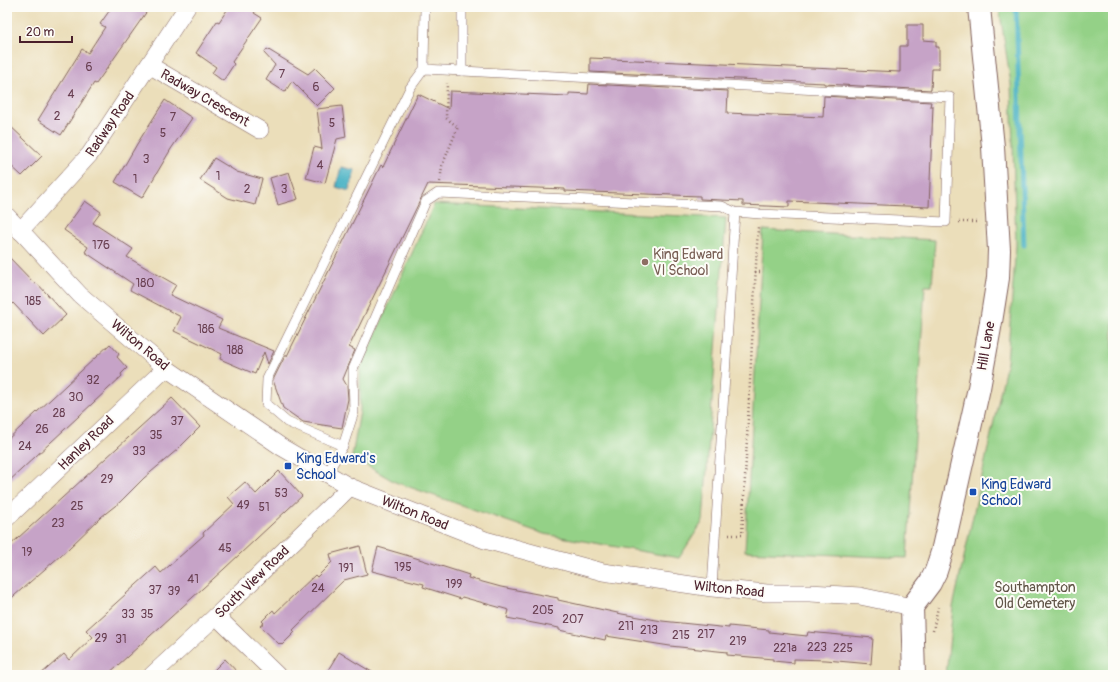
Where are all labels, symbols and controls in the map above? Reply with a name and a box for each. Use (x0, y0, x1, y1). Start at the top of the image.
scale bar (20, 18, 72, 44)
text: 20 m (26, 25, 55, 40)
house number: 6 (86, 60, 93, 75)
street label: Radway Crescent (157, 66, 253, 131)
house number: 7 (279, 67, 286, 82)
house number: 6 (313, 80, 320, 95)
house number: 4 (68, 87, 75, 102)
street label: Radway Road (82, 88, 138, 160)
house number: 2 (54, 109, 61, 124)
house number: 7 (170, 110, 177, 125)
house number: 5 (329, 116, 335, 131)
house number: 5 (160, 126, 166, 141)
house number: 3 (143, 152, 150, 167)
house number: 4 (317, 158, 324, 173)
house number: 1 (216, 169, 220, 184)
house number: 1 (133, 172, 137, 187)
house number: 2 (244, 182, 251, 197)
house number: 3 (281, 182, 288, 197)
house number: 176 (92, 238, 110, 253)
place label: King Edward VI School (653, 246, 724, 279)
marker: King Edward VI School (640, 257, 650, 267)
house number: 180 (136, 276, 154, 291)
house number: 185 (24, 294, 42, 309)
street label: Wilton Road (107, 316, 173, 374)
street label: Hill Lane (973, 320, 999, 372)
house number: 186 (197, 322, 215, 337)
house number: 188 (227, 343, 243, 358)
house number: 32 (86, 373, 100, 388)
house number: 30 (69, 390, 83, 405)
house number: 28 (53, 406, 65, 421)
street label: Hanley Road (55, 412, 118, 474)
house number: 37 (170, 414, 184, 429)
house number: 26 (35, 422, 49, 437)
house number: 35 (149, 428, 163, 443)
house number: 24 (18, 439, 32, 454)
house number: 33 (132, 444, 146, 459)
place label: King Edward's School (296, 450, 376, 483)
marker: King Edward's School (283, 461, 293, 471)
house number: 29 (101, 472, 113, 487)
place label: King Edward School (981, 476, 1052, 509)
house number: 53 (274, 486, 288, 501)
marker: King Edward School (968, 487, 978, 497)
street label: Wilton Road (379, 492, 451, 534)
house number: 49 (236, 498, 250, 513)
house number: 25 (70, 499, 84, 514)
house number: 51 (258, 500, 270, 515)
house number: 23 (51, 516, 65, 531)
house number: 45 (218, 541, 232, 556)
street label: South View Road (211, 542, 293, 622)
house number: 19 (22, 545, 32, 560)
house number: 195 (394, 560, 412, 575)
house number: 191 (338, 561, 354, 576)
house number: 41 (187, 572, 199, 587)
house number: 199 (445, 577, 463, 592)
street label: Wilton Road (693, 577, 765, 601)
park label: Southampton Old Cemetery (994, 579, 1076, 612)
house number: 24 (311, 581, 325, 596)
house number: 37 (148, 583, 162, 598)
house number: 39 (168, 584, 180, 599)
house number: 205 (532, 603, 554, 618)
house number: 33 (121, 607, 135, 622)
house number: 35 (140, 607, 154, 622)
house number: 207 (562, 612, 584, 627)
house number: 211 (618, 619, 634, 634)
house number: 213 (640, 623, 658, 638)
house number: 217 (697, 627, 716, 642)
house number: 215 (672, 628, 690, 643)
house number: 29 (95, 631, 107, 646)
house number: 31 (115, 632, 127, 647)
house number: 219 (729, 634, 747, 649)
house number: 223 (807, 640, 827, 655)
house number: 221a (773, 641, 797, 656)
house number: 225 (833, 641, 853, 656)

